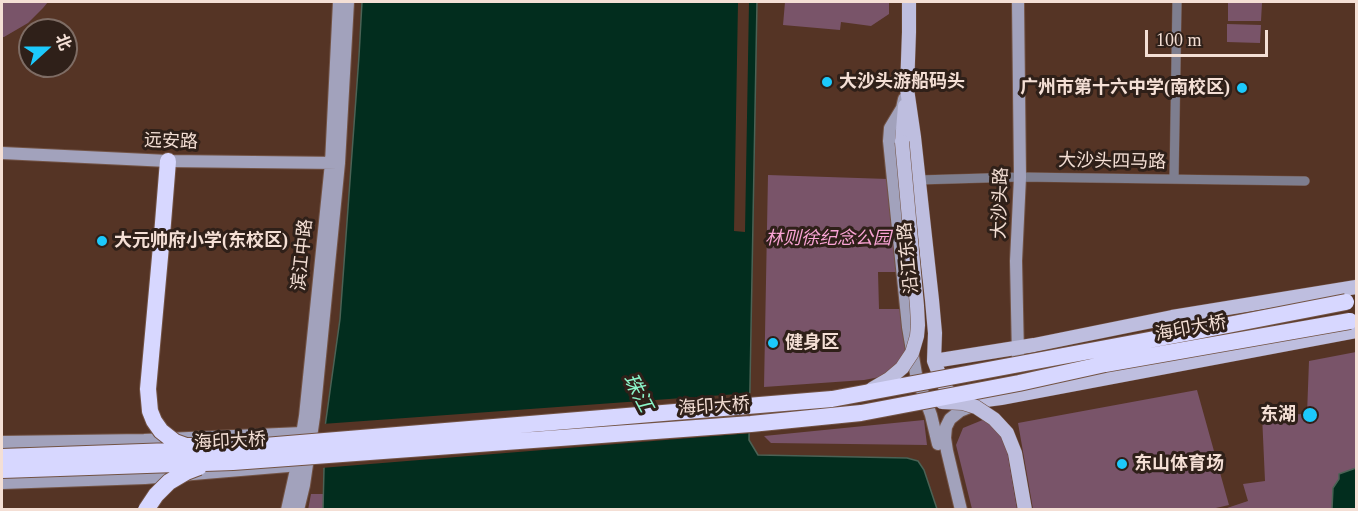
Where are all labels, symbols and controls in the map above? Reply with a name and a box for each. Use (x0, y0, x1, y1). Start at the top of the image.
north arrow (18, 18, 78, 78)
scale bar (1148, 18, 1271, 56)
text: 100 m (1156, 30, 1202, 50)
text: 北 (53, 32, 74, 53)
place label: 大沙头游船码头 (839, 71, 965, 93)
marker: 大沙头游船码头 (820, 75, 834, 89)
place label: 广州市第十六中学(南校区) (1020, 77, 1230, 99)
marker: 广州市第十六中学(南校区) (1235, 81, 1249, 95)
street label: 远安路 (144, 130, 198, 154)
street label: 大沙头四马路 (1058, 150, 1166, 174)
street label: 大沙头路 (989, 167, 1013, 239)
street label: 滨江中路 (288, 218, 318, 292)
street label: 沿江东路 (894, 221, 924, 295)
park label: 林则徐纪念公园 (765, 228, 891, 250)
place label: 大元帅府小学(东校区) (114, 230, 288, 252)
marker: 大元帅府小学(东校区) (95, 234, 109, 248)
street label: 海印大桥 (1154, 312, 1228, 346)
place label: 健身区 (785, 332, 839, 354)
marker: 健身区 (766, 336, 780, 350)
water label: 珠江 (617, 370, 657, 416)
street label: 海印大桥 (677, 394, 751, 420)
place label: 东湖 (1260, 404, 1296, 426)
marker: 东湖 (1301, 406, 1319, 424)
street label: 海印大桥 (193, 429, 267, 455)
place label: 东山体育场 (1134, 453, 1224, 475)
marker: 东山体育场 (1115, 457, 1129, 471)

